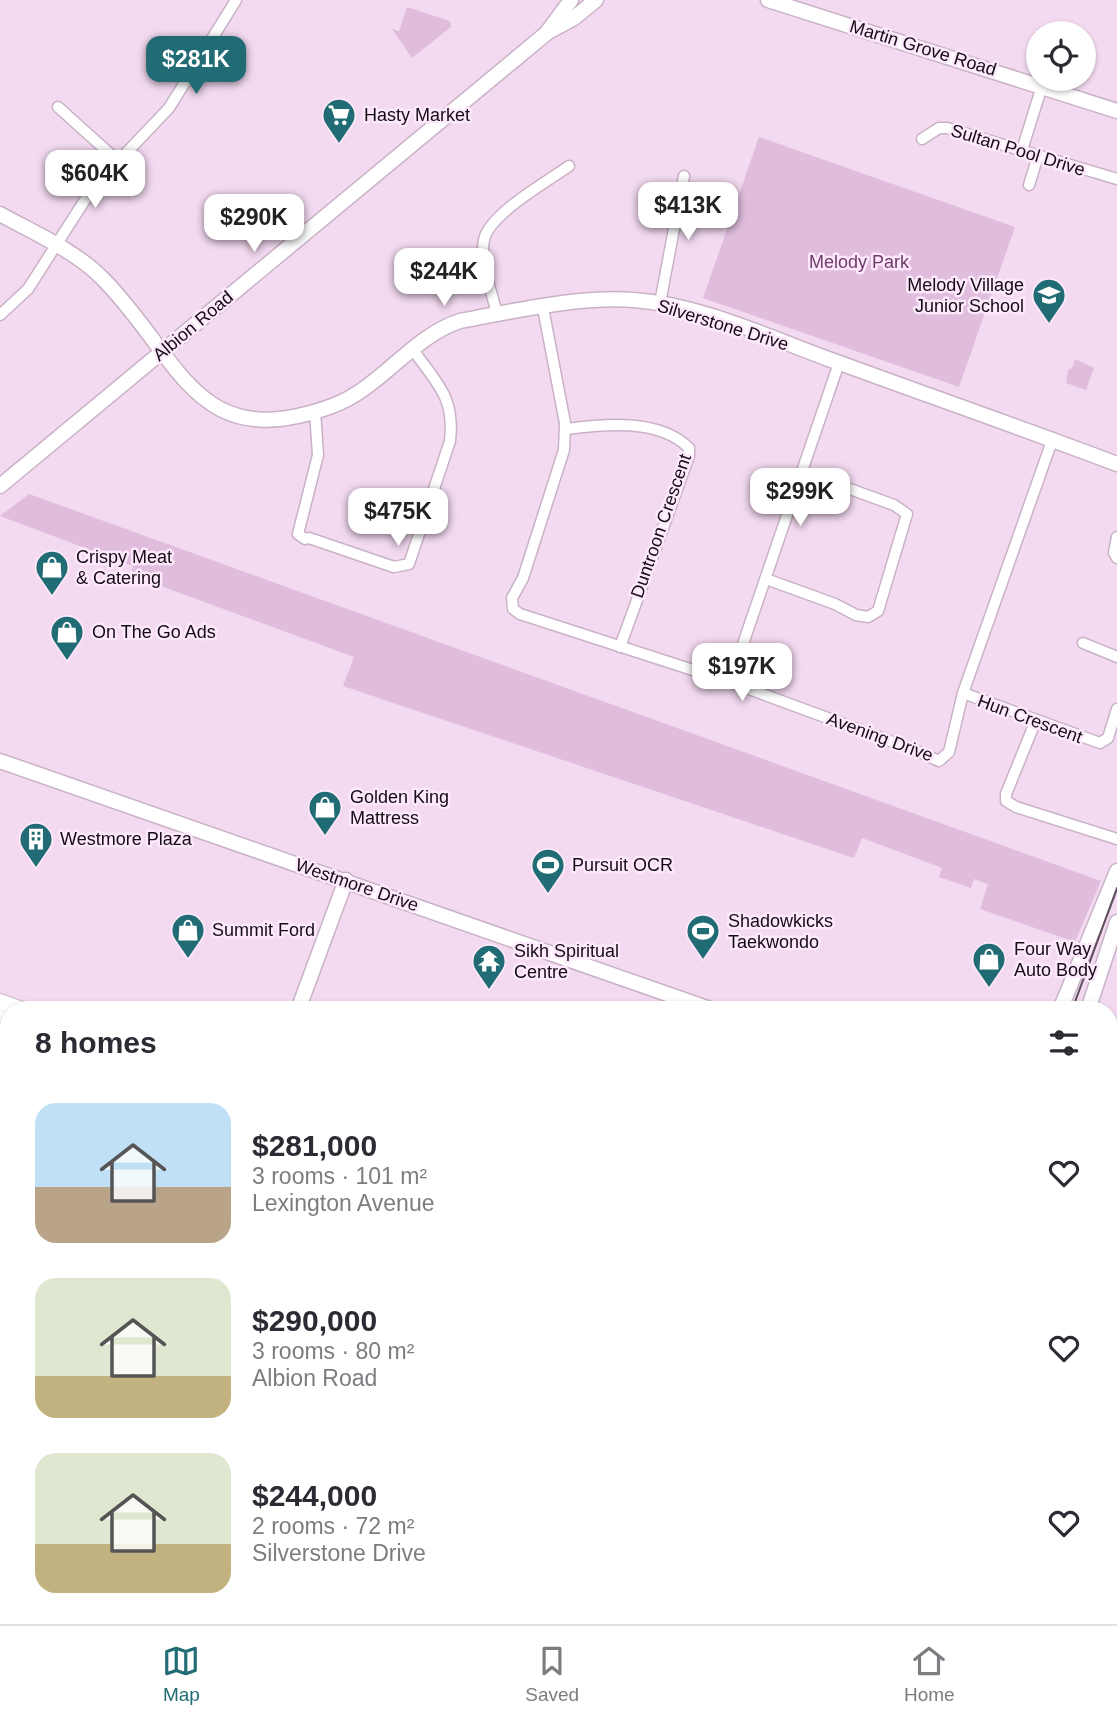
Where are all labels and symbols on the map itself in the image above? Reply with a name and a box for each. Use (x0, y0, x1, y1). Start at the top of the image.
street label: Martin Grove Road (847, 16, 999, 80)
pin: $281K (147, 36, 245, 96)
supermarket icon: Hasty Market (320, 96, 358, 145)
place label: Hasty Market (364, 105, 470, 125)
street label: Sultan Pool Drive (949, 120, 1087, 180)
pin: $604K (46, 150, 144, 210)
pin: $413K (639, 182, 737, 242)
pin: $290K (205, 194, 303, 254)
pin: $244K (395, 248, 493, 308)
park label: Melody Park (809, 252, 910, 272)
place label: Melody Village Junior School (907, 275, 1024, 316)
school or university icon: Melody Village Junior School (1030, 276, 1068, 325)
street label: Albion Road (149, 287, 237, 365)
street label: Silverstone Drive (655, 296, 791, 354)
street label: Duntroon Crescent (627, 451, 695, 601)
pin: $299K (751, 468, 849, 528)
pin: $475K (349, 489, 447, 548)
place label: Crispy Meat & Catering (76, 547, 172, 588)
shop icon: Crispy Meat & Catering (33, 548, 71, 597)
shop icon: On The Go Ads (48, 613, 86, 662)
place label: On The Go Ads (92, 622, 216, 642)
pin: $197K (693, 644, 791, 703)
street label: Hun Crescent (975, 691, 1085, 747)
street label: Avening Drive (824, 708, 936, 766)
place label: Golden King Mattress (350, 787, 449, 828)
shop icon: Golden King Mattress (306, 788, 344, 837)
building icon: Westmore Plaza (17, 820, 55, 869)
place label: Westmore Plaza (60, 829, 193, 849)
sports icon: Pursuit OCR (529, 846, 567, 895)
street label: Westmore Drive (293, 855, 421, 915)
place label: Pursuit OCR (572, 855, 673, 875)
shop icon: Summit Ford (169, 911, 207, 960)
place label: Shadowkicks Taekwondo (728, 911, 833, 952)
sports icon: Shadowkicks Taekwondo (684, 912, 722, 961)
place label: Summit Ford (212, 920, 315, 940)
place label: Four Way Auto Body (1014, 939, 1097, 980)
shop icon: Four Way Auto Body (970, 940, 1008, 989)
place label: Sikh Spiritual Centre (514, 941, 619, 982)
temple icon: Sikh Spiritual Centre (470, 942, 508, 991)

